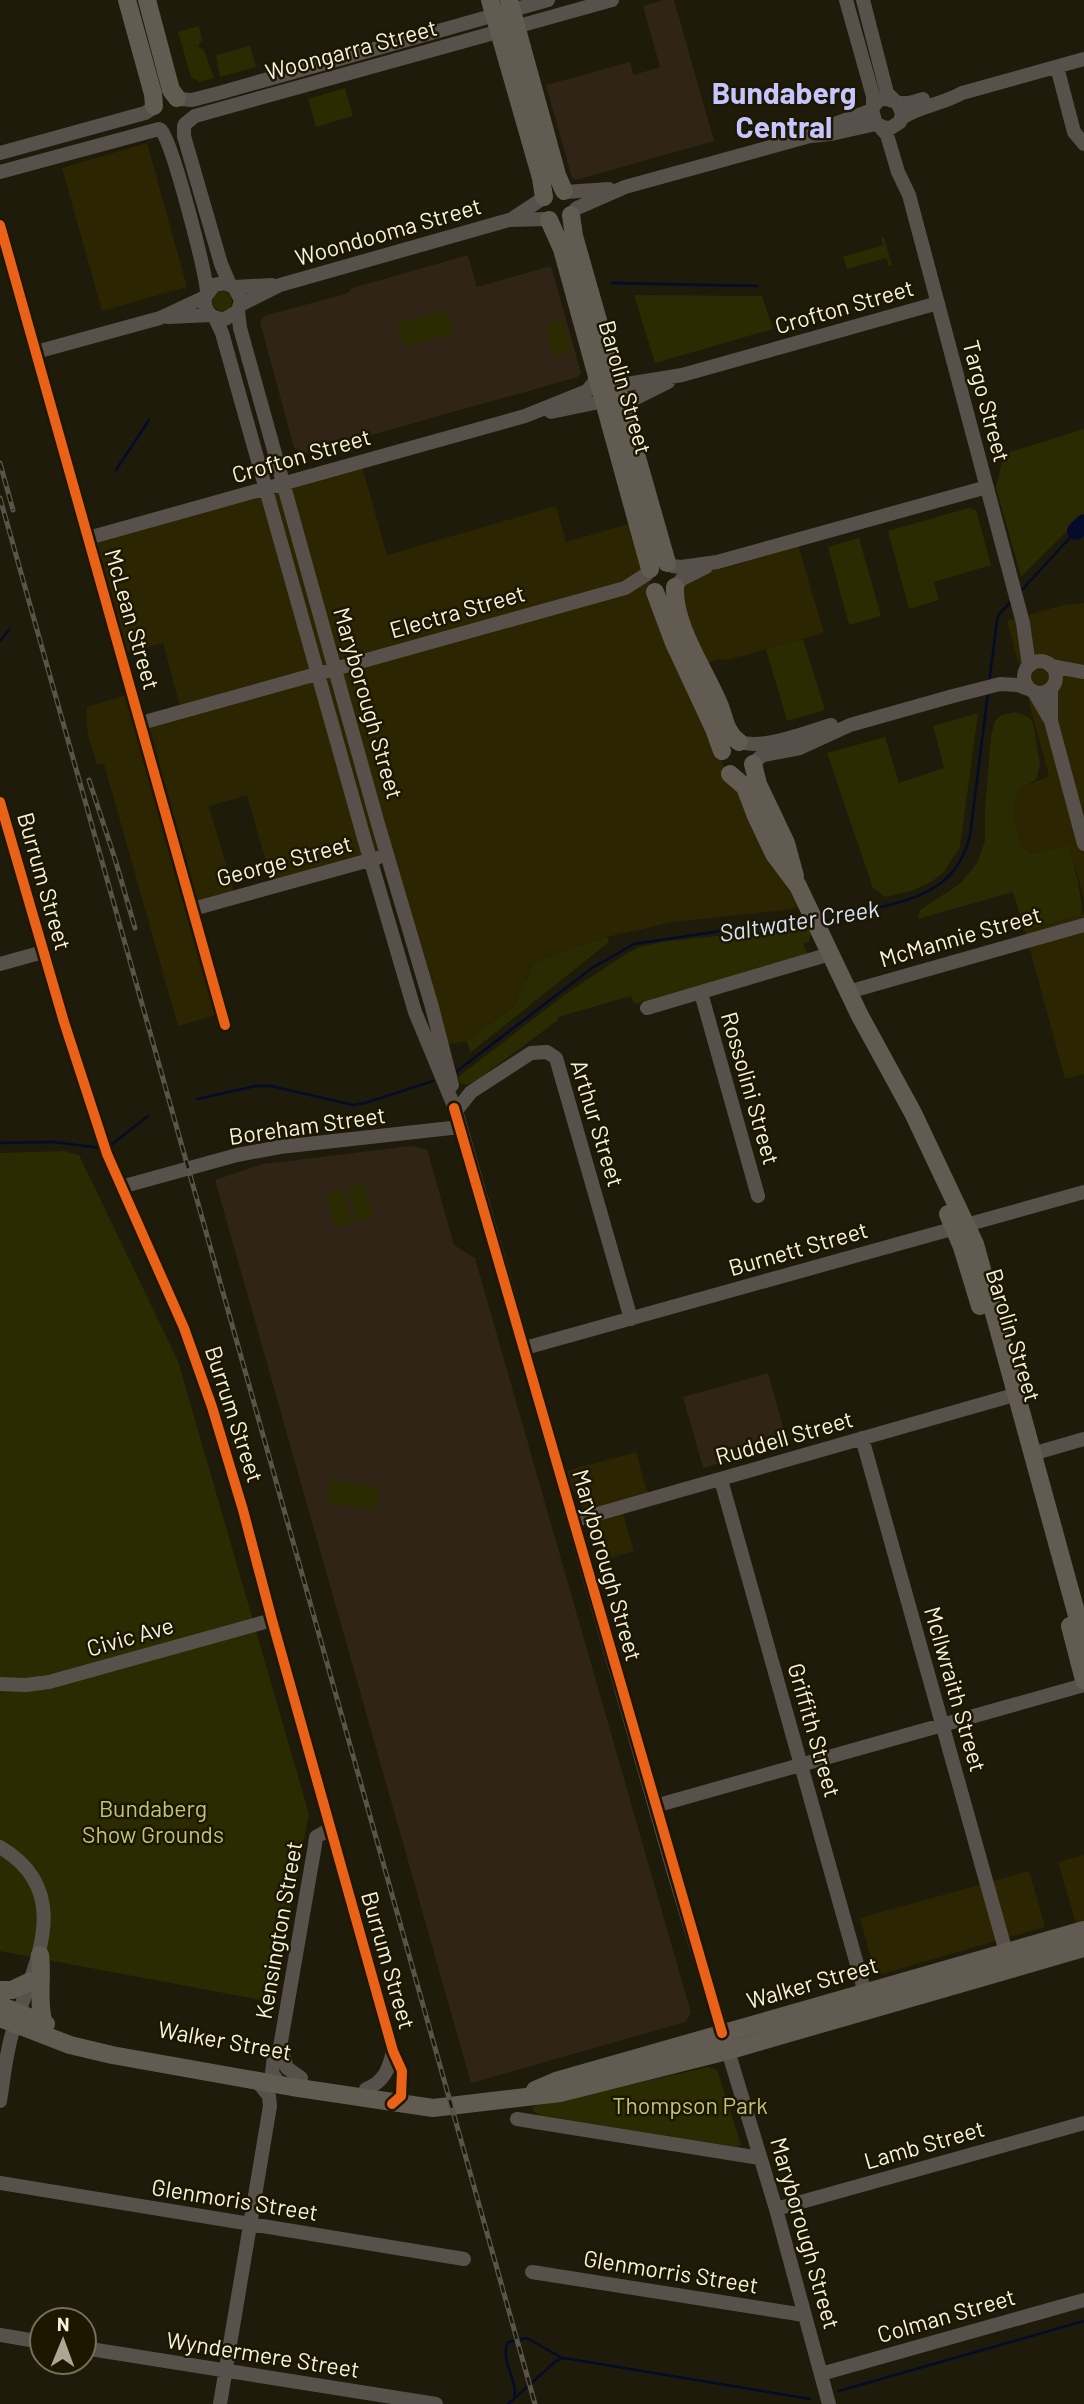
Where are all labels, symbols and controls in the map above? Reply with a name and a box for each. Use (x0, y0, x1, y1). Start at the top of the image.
street label: Woongarra Street (262, 13, 440, 85)
district label: Bundaberg Central (712, 74, 856, 144)
street label: Woondooma Street (292, 191, 484, 271)
street label: Crofton Street (771, 273, 917, 339)
street label: Barolin Street (594, 317, 658, 457)
street label: Targo Street (957, 337, 1017, 465)
street label: Crofton Street (228, 422, 374, 488)
street label: McLean Street (100, 545, 166, 693)
street label: Electra Street (386, 578, 528, 644)
street label: Maryborough Street (328, 604, 410, 802)
street label: Burrum Street (12, 809, 78, 953)
street label: George Street (213, 828, 355, 892)
water label: Saltwater Creek (717, 893, 881, 947)
street label: McMannie Street (876, 900, 1044, 972)
street label: Rossolini Street (716, 1008, 786, 1168)
street label: Arthur Street (565, 1056, 631, 1190)
street label: Boreham Street (227, 1100, 387, 1150)
street label: Burnett Street (725, 1215, 871, 1281)
street label: Barolin Street (980, 1265, 1048, 1405)
street label: Burrum Street (200, 1342, 270, 1486)
street label: Ruddell Street (712, 1404, 856, 1470)
street label: Maryborough Street (567, 1466, 649, 1664)
street label: McIlwraith Street (919, 1603, 993, 1775)
street label: Civic Ave (83, 1610, 177, 1662)
street label: Griffith Street (783, 1660, 847, 1800)
park label: Bundaberg Show Grounds (82, 1794, 224, 1848)
street label: Kensington Street (249, 1839, 307, 2021)
street label: Burrum Street (356, 1888, 422, 2032)
street label: Walker Street (743, 1950, 881, 2014)
street label: Walker Street (156, 2014, 294, 2066)
park label: Thompson Park (612, 2091, 768, 2119)
street label: Lamb Street (861, 2113, 987, 2175)
street label: Maryborough Street (765, 2134, 847, 2332)
street label: Glenmoris Street (150, 2172, 320, 2226)
street label: Glenmorris Street (582, 2243, 760, 2299)
street label: Colman Street (874, 2282, 1018, 2348)
north arrow (28, 2306, 98, 2376)
text: N (57, 2312, 70, 2335)
street label: Wyndermere Street (164, 2325, 362, 2383)

